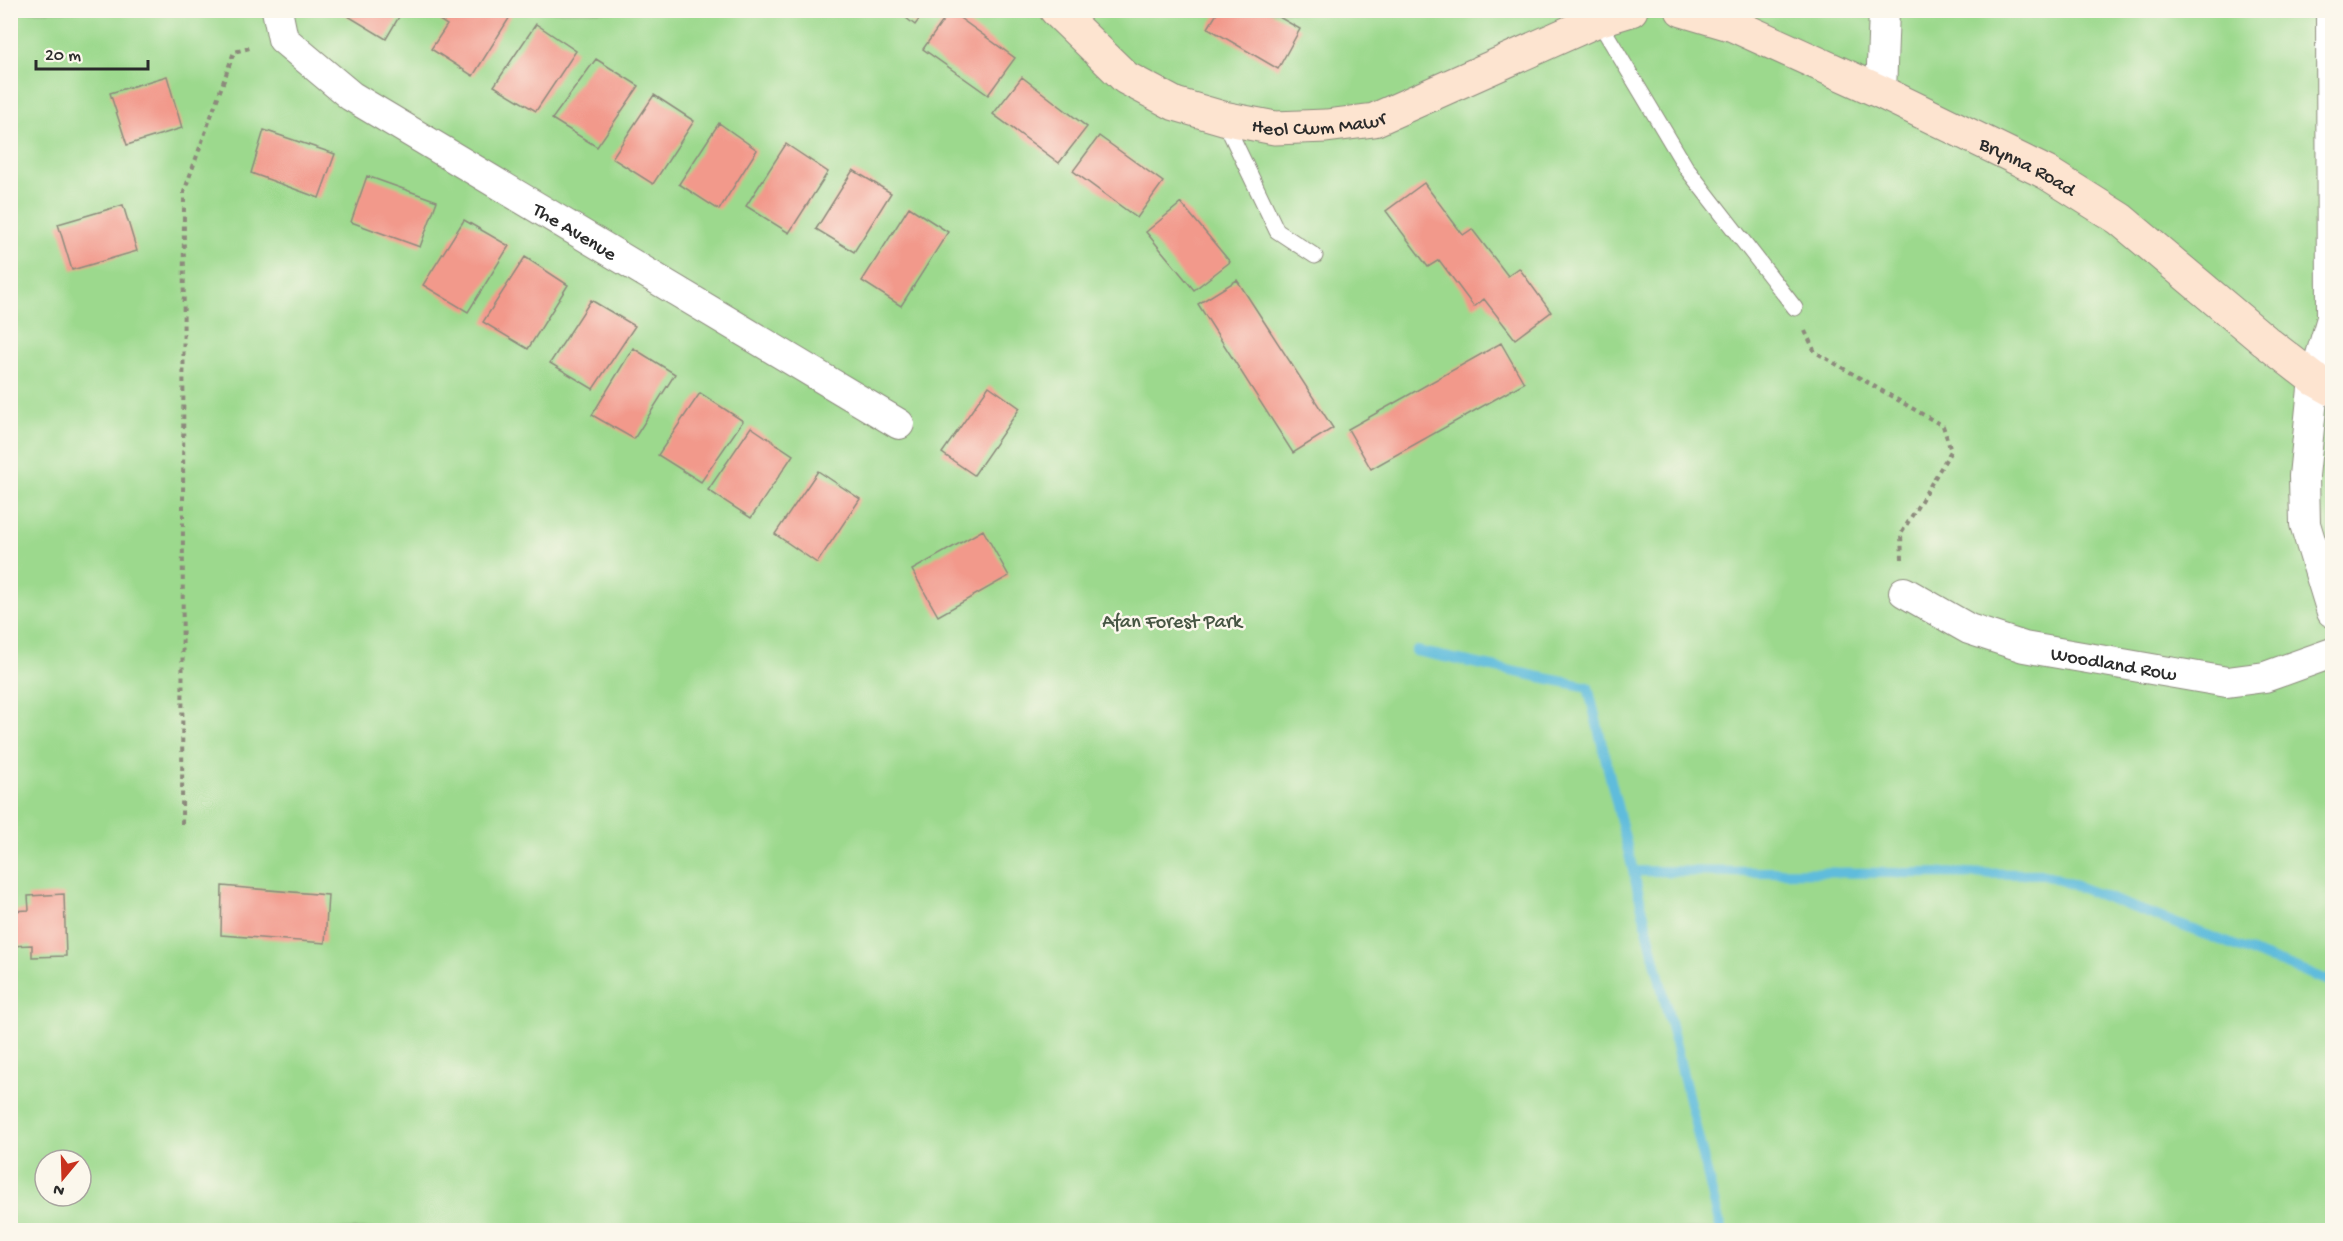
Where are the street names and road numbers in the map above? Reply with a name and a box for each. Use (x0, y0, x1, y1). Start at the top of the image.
street label: Heol Cwm Mawr (1249, 107, 1393, 143)
street label: Brynna Road (1974, 133, 2081, 204)
street label: The Avenue (527, 199, 620, 268)
street label: Woodland Row (2049, 644, 2179, 688)

